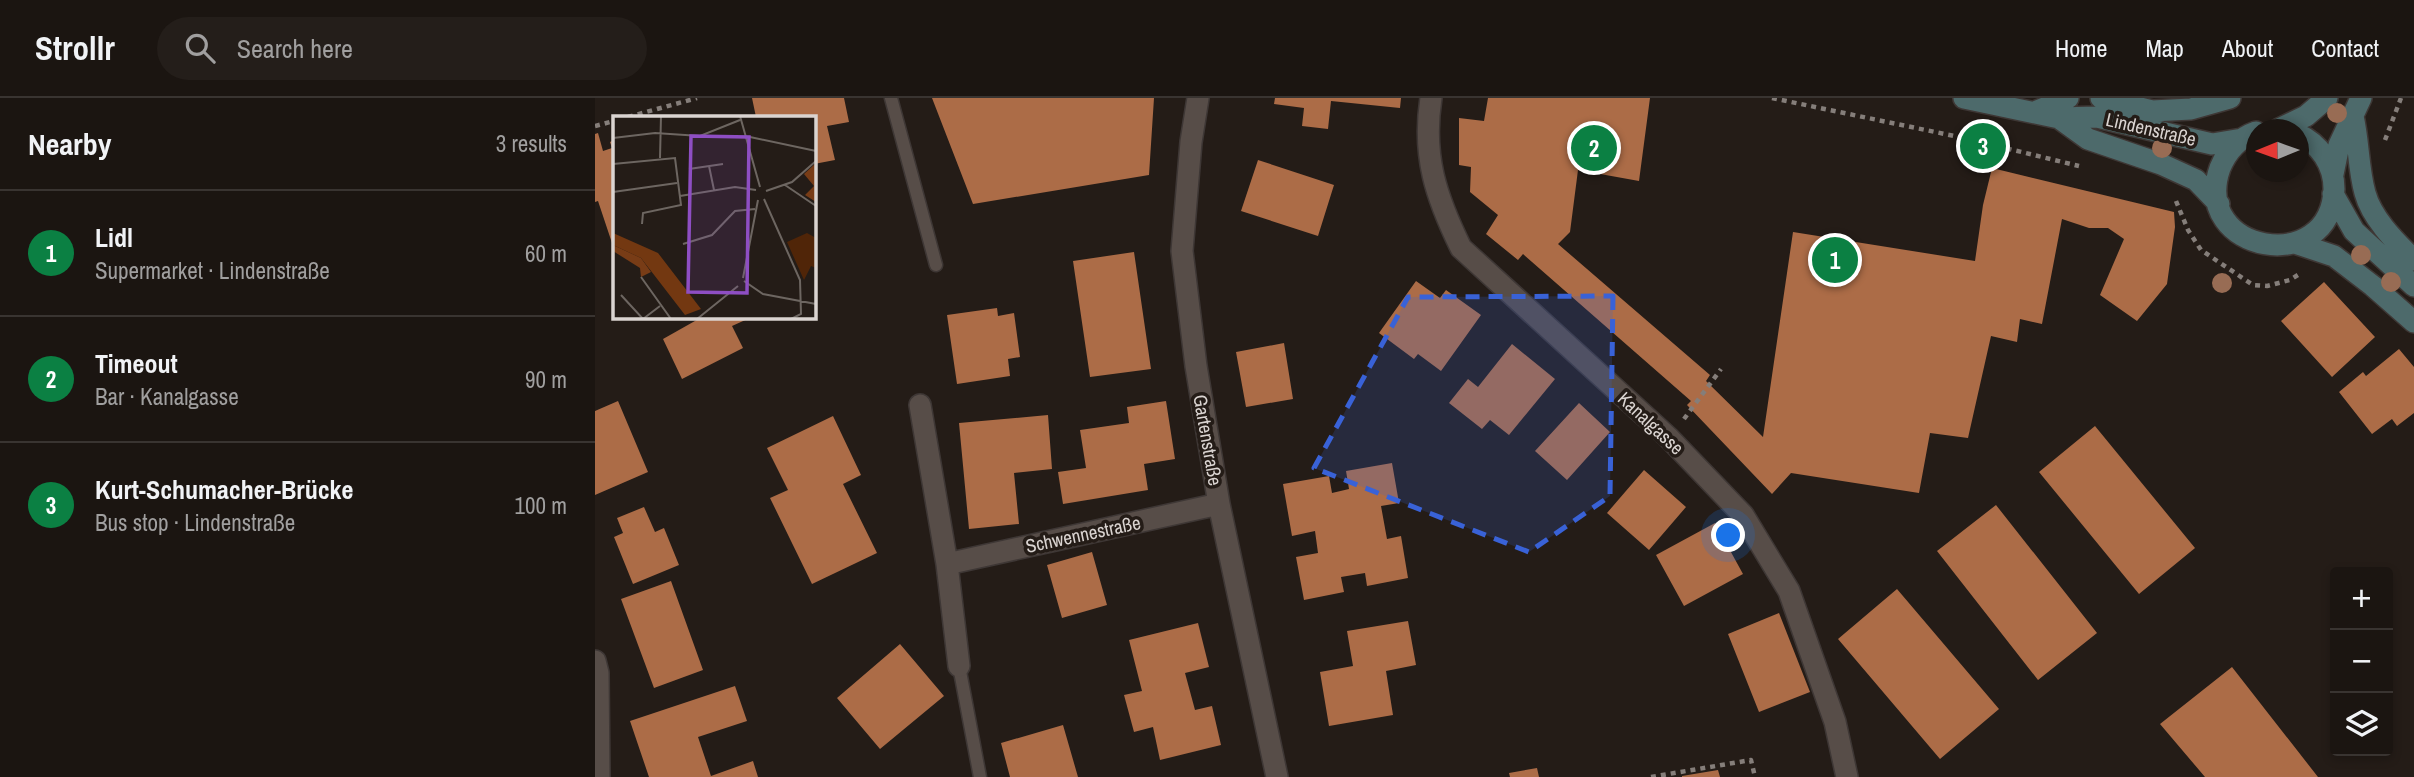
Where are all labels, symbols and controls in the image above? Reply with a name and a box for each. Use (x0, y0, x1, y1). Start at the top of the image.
search box (157, 17, 647, 80)
text: Strollr (35, 26, 115, 70)
icon: search (181, 29, 219, 67)
text: Search here (237, 31, 353, 66)
text: Home (2055, 32, 2107, 64)
text: Map (2145, 32, 2184, 64)
text: About (2222, 32, 2273, 64)
text: Contact (2311, 32, 2379, 64)
street label: Lindenstraße (2103, 106, 2199, 152)
inset map (613, 116, 815, 318)
north arrow (2246, 119, 2309, 182)
pin: 3 (1960, 120, 2006, 172)
pin: 2 (1571, 122, 1617, 174)
text: Nearby (28, 124, 111, 164)
text: 3 results (496, 128, 567, 159)
text: Lidl (95, 220, 133, 255)
pin: 1 (1812, 234, 1858, 286)
text: 1 (46, 238, 56, 269)
text: 60 m (525, 238, 567, 269)
text: Supermarket · Lindenstraße (95, 255, 330, 286)
text: Timeout (95, 346, 178, 381)
text: 2 (46, 364, 56, 395)
text: 90 m (525, 364, 567, 395)
text: Bar · Kanalgasse (95, 381, 239, 412)
street label: Kanalgasse (1612, 386, 1690, 460)
street label: Gartenstraße (1187, 393, 1229, 487)
text: Kurt-Schumacher-Brücke (95, 472, 353, 507)
text: 3 (46, 490, 56, 521)
text: 100 m (515, 490, 567, 521)
text: Bus stop · Lindenstraße (95, 507, 295, 538)
street label: Schwennestraße (1023, 509, 1143, 559)
your location (1711, 518, 1745, 552)
map controls (2330, 567, 2393, 756)
button: + (2330, 567, 2393, 630)
button: − (2330, 630, 2393, 693)
button: layers (2330, 693, 2393, 756)

